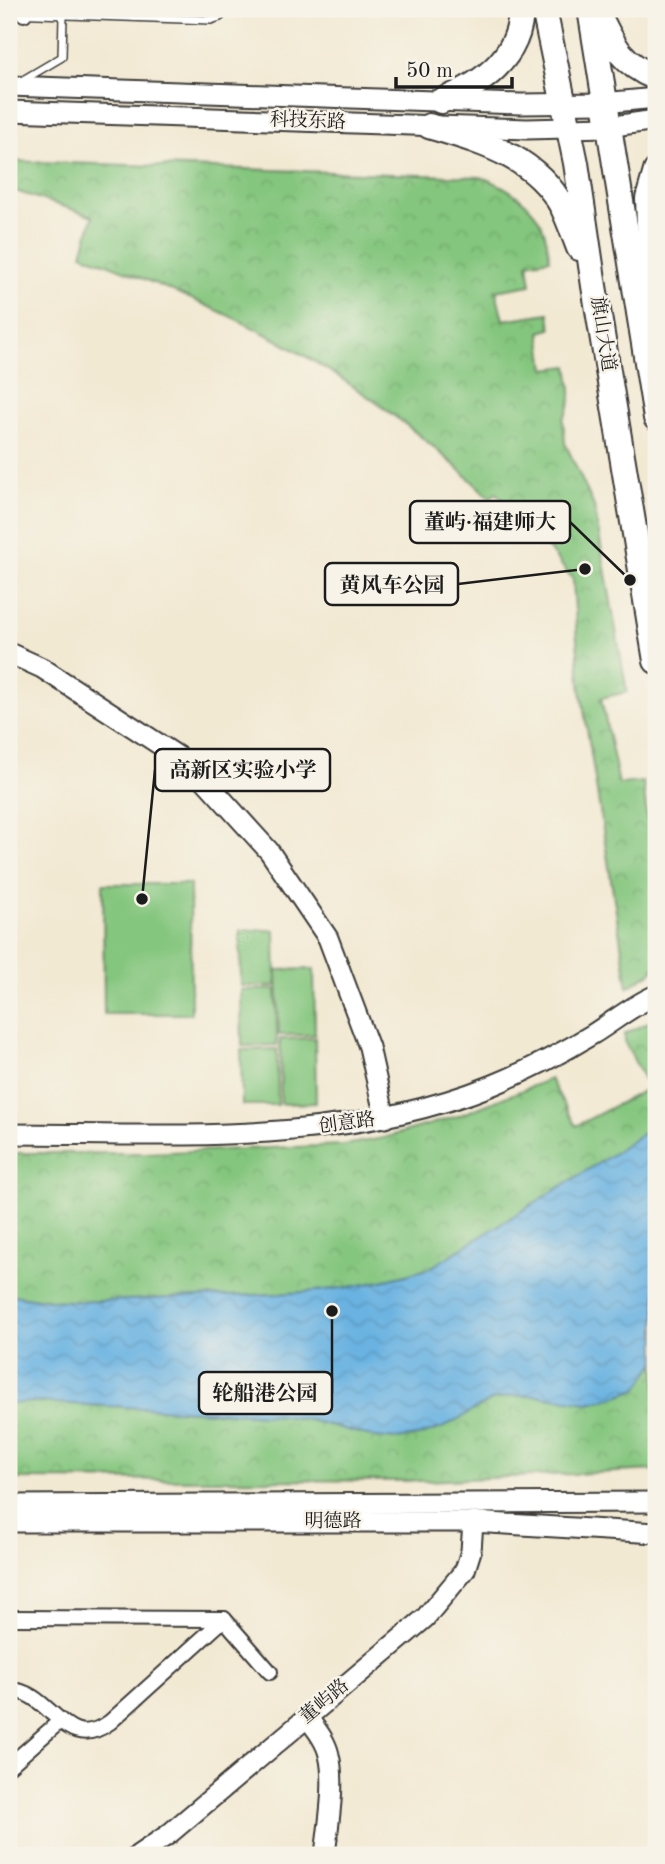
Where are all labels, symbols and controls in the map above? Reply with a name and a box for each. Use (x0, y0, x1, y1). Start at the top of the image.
scale bar (396, 46, 511, 90)
text: 50 m (406, 61, 453, 82)
street label: 科技东路 (270, 109, 346, 133)
street label: 旗山大道 (587, 295, 620, 373)
callout: 董屿·福建师大 (410, 501, 570, 543)
text: 董屿·福建师大 (424, 511, 556, 534)
callout: 黄风车公园 (325, 563, 458, 605)
text: 黄风车公园 (340, 574, 445, 597)
callout: 高新区实验小学 (155, 749, 330, 791)
text: 高新区实验小学 (170, 758, 317, 782)
street label: 创意路 (317, 1108, 377, 1137)
callout: 轮船港公园 (199, 1372, 332, 1414)
text: 轮船港公园 (213, 1382, 318, 1405)
street label: 明德路 (304, 1511, 362, 1532)
street label: 董屿路 (295, 1674, 353, 1728)

